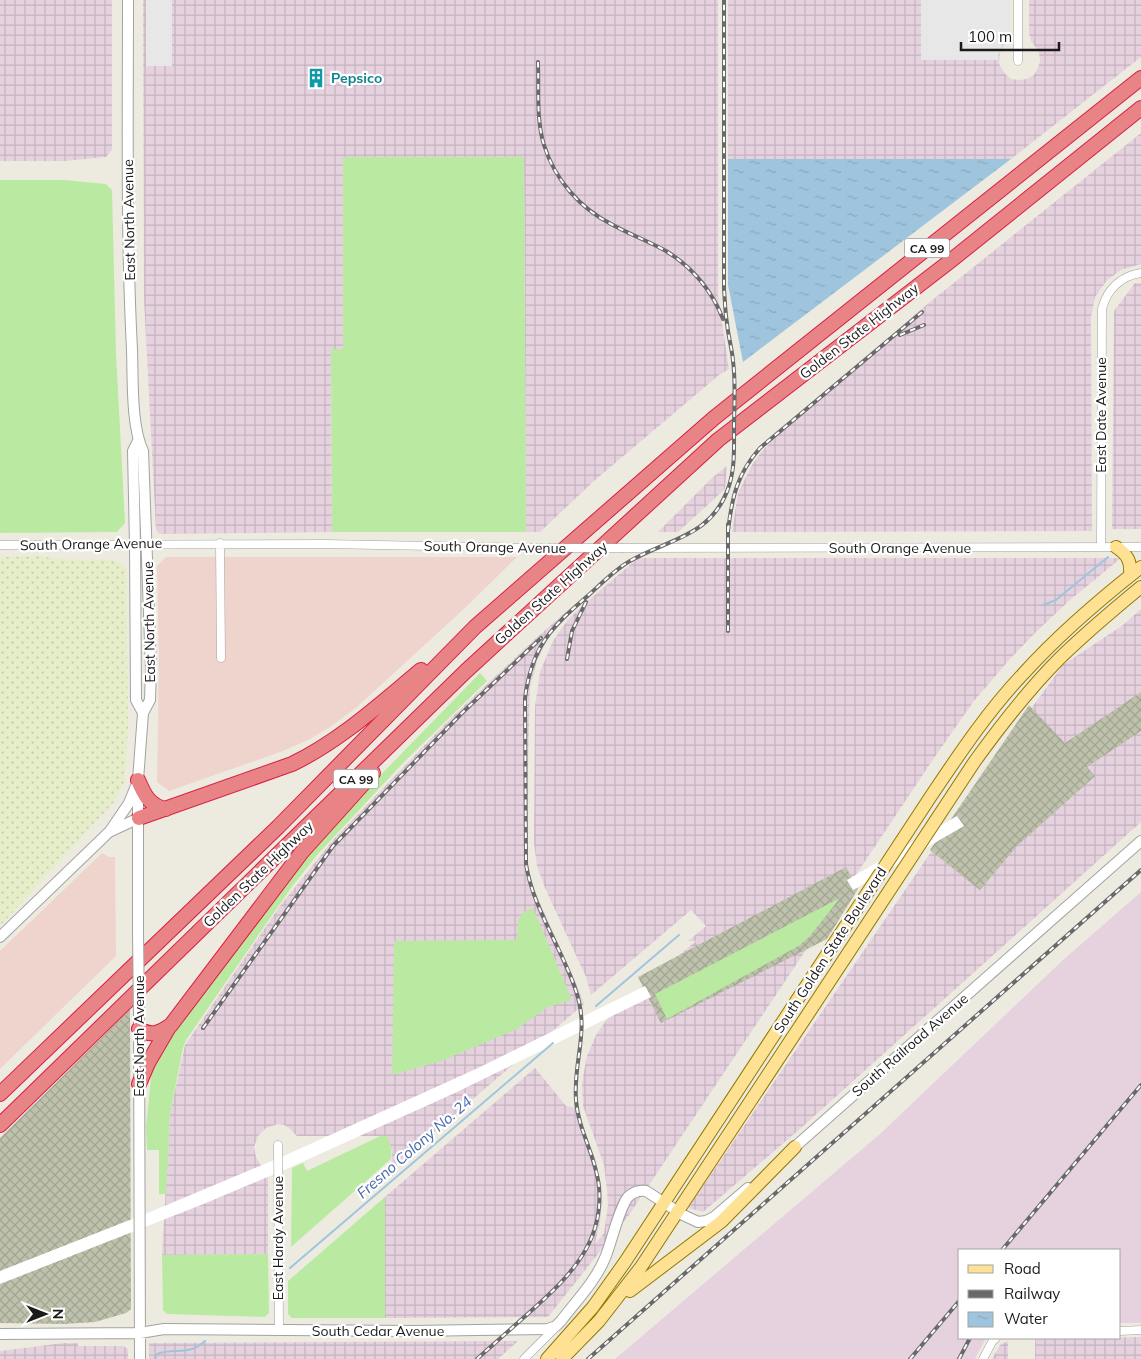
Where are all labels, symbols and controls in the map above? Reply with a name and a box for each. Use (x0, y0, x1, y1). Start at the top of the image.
scale bar (961, 20, 1058, 52)
text: 100 m (968, 27, 1012, 46)
building icon: Pepsico (305, 67, 327, 89)
place label: Pepsico (331, 69, 382, 87)
street label: East North Avenue (119, 159, 139, 281)
road number: CA 99 (904, 238, 950, 258)
street label: Golden State Highway (796, 279, 922, 383)
street label: East Date Avenue (1092, 357, 1110, 473)
street label: South Orange Avenue (20, 534, 162, 554)
street label: South Orange Avenue (424, 537, 566, 557)
street label: Golden State Highway (491, 537, 612, 649)
street label: South Orange Avenue (829, 539, 971, 557)
street label: East North Avenue (139, 561, 159, 683)
road number: CA 99 (334, 770, 378, 789)
street label: Golden State Highway (199, 816, 317, 931)
street label: South Golden State Boulevard (769, 863, 891, 1037)
street label: East North Avenue (130, 975, 148, 1097)
street label: South Railroad Avenue (848, 990, 972, 1100)
water label: Fresno Colony No. 24 (353, 1092, 475, 1202)
street label: East Hardy Avenue (269, 1176, 287, 1300)
legend (958, 1249, 1121, 1339)
text: Road (1004, 1259, 1041, 1278)
text: Railway (1004, 1284, 1060, 1303)
north arrow (20, 1289, 70, 1339)
text: N (49, 1309, 67, 1319)
text: Water (1004, 1309, 1048, 1328)
street label: South Cedar Avenue (312, 1322, 444, 1340)

